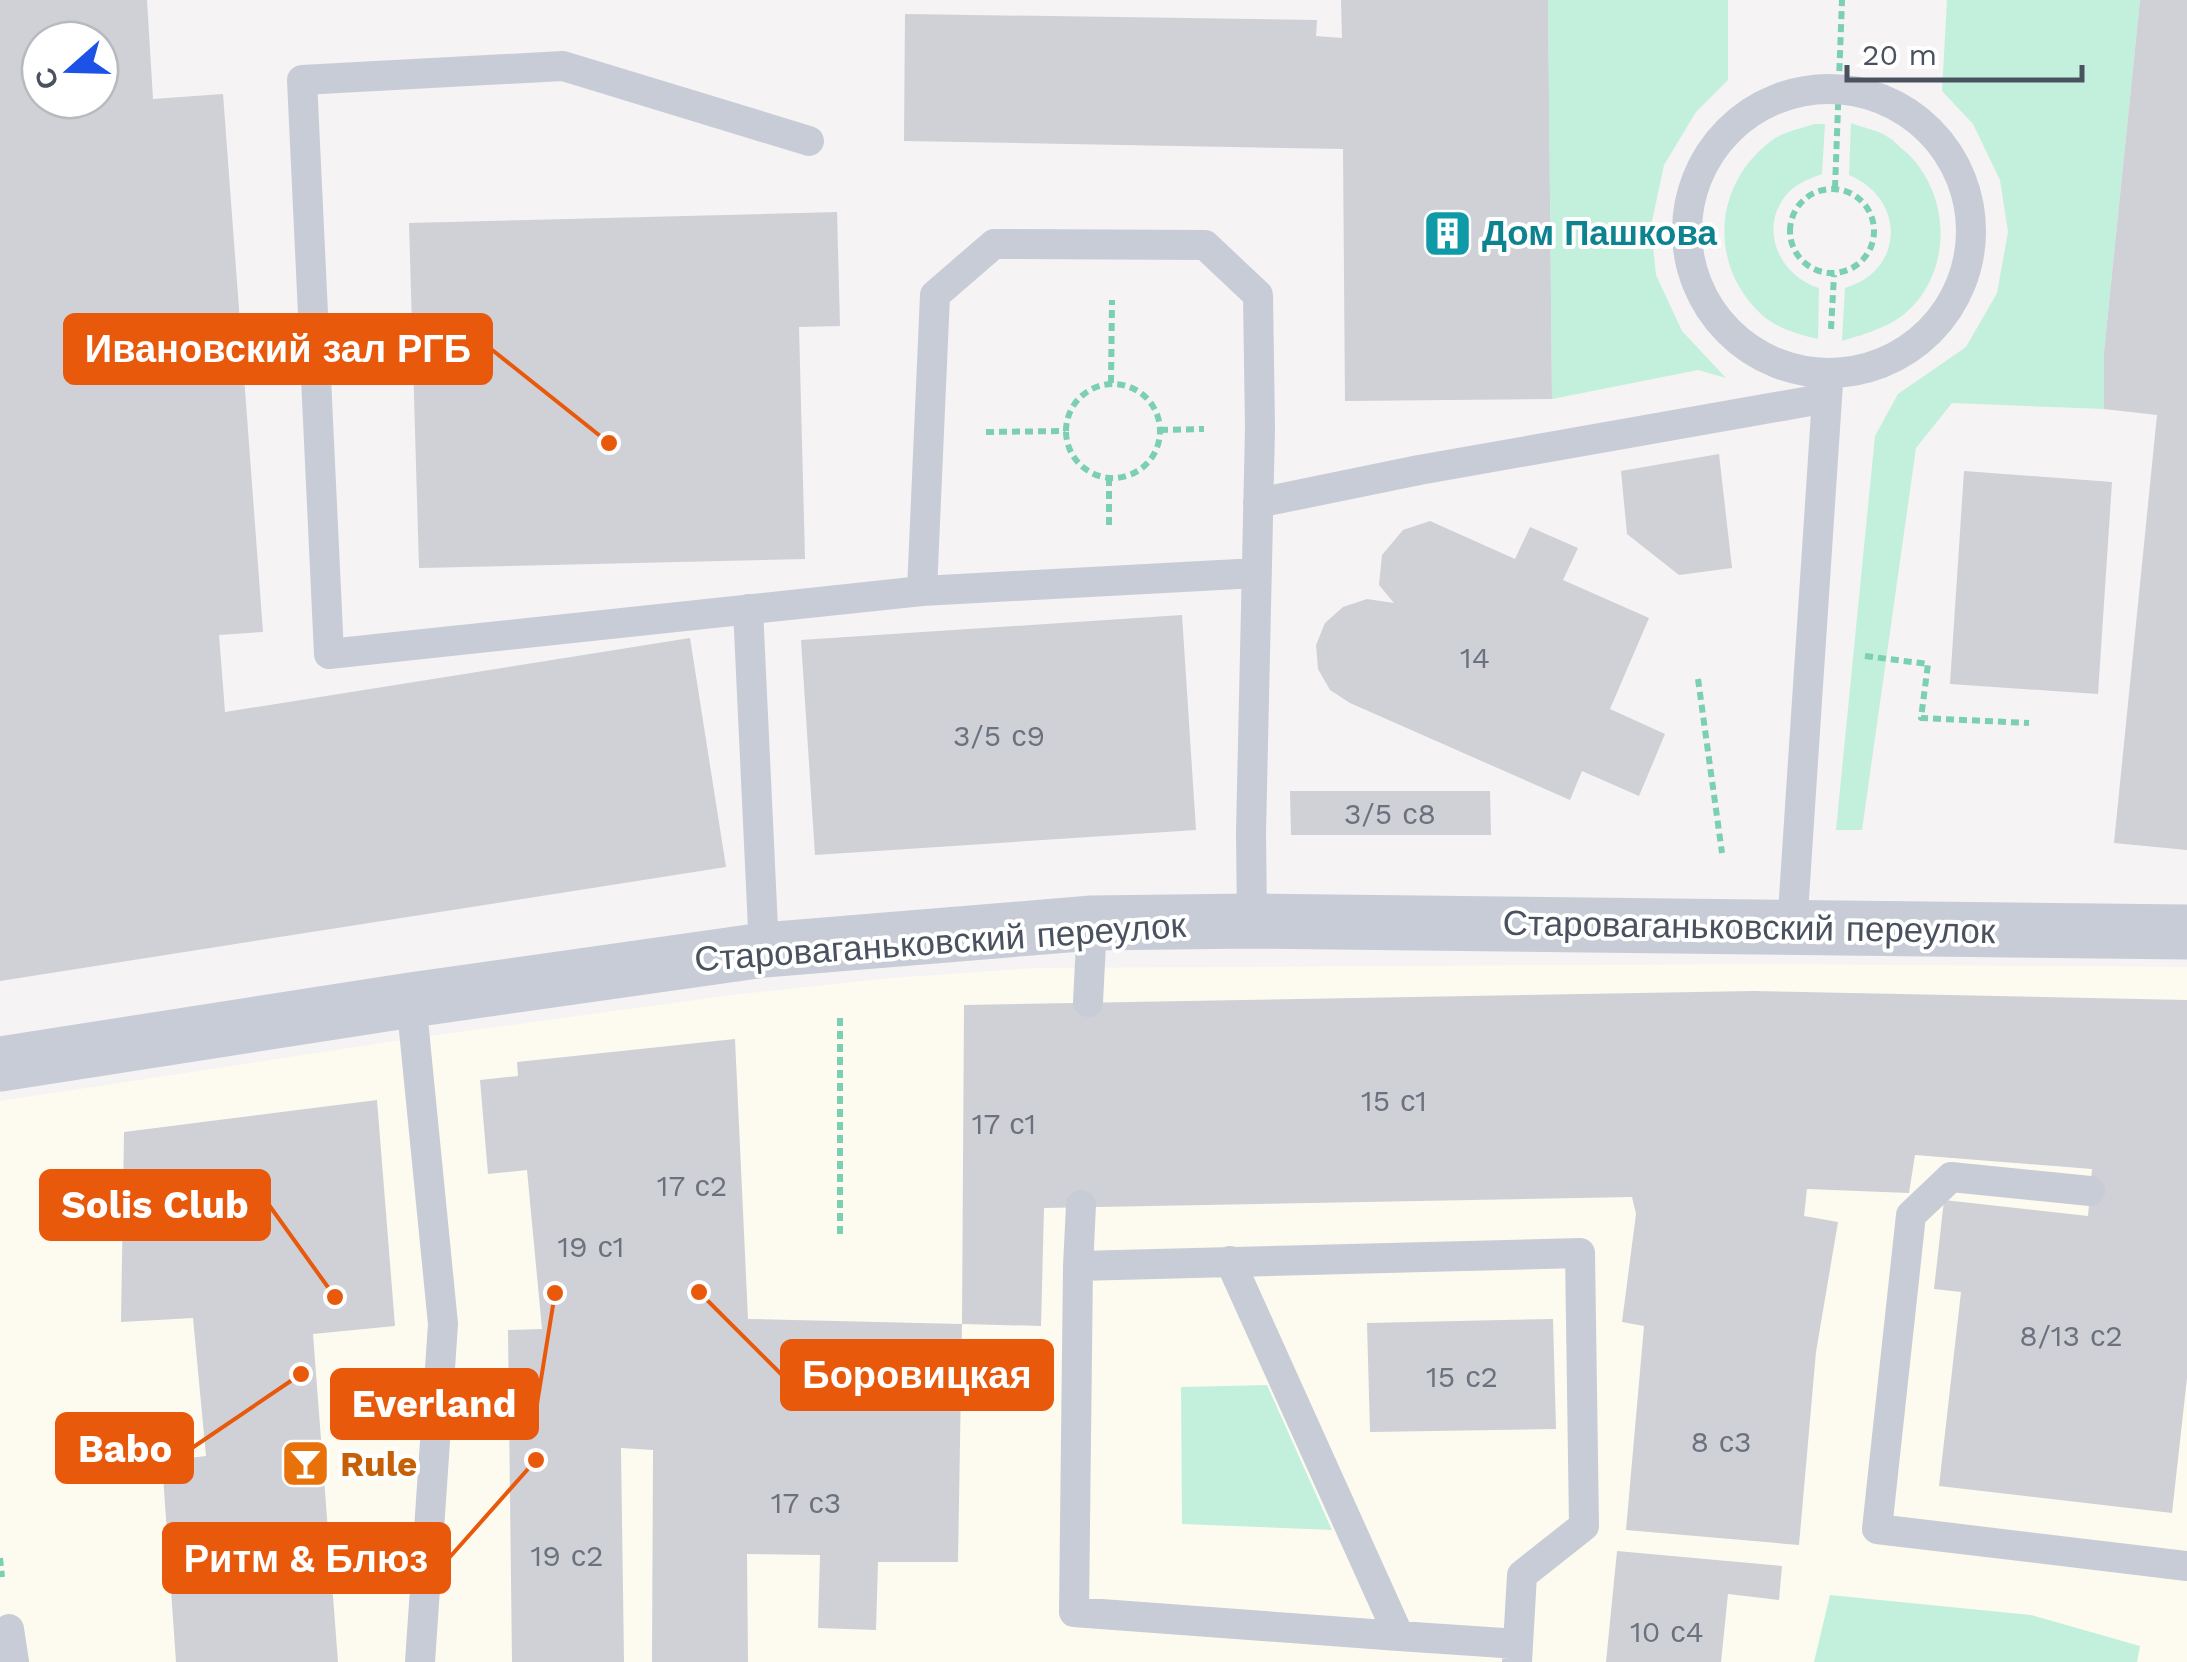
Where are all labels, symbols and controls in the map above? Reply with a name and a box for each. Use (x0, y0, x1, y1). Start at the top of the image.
north arrow (20, 20, 120, 120)
scale bar (1847, 20, 2082, 82)
text: 20 m (1862, 37, 1937, 72)
text: С (28, 63, 66, 94)
building icon: Дом Пашкова (1421, 207, 1473, 259)
place label: Дом Пашкова (1482, 212, 1717, 254)
callout: Ивановский зал РГБ (65, 315, 491, 383)
text: Ивановский зал РГБ (85, 327, 471, 371)
house number: 14 (1460, 640, 1490, 675)
house number: 3/5 с9 (953, 718, 1045, 753)
house number: 3/5 с8 (1344, 796, 1436, 831)
street label: Староваганьковский переулок (1502, 902, 1996, 952)
street label: Староваганьковский переулок (693, 904, 1188, 980)
house number: 15 с1 (1361, 1083, 1427, 1118)
house number: 17 с1 (972, 1106, 1036, 1141)
house number: 17 с2 (657, 1168, 727, 1203)
callout: Solis Club (41, 1171, 269, 1239)
text: Solis Club (61, 1183, 249, 1227)
house number: 19 с1 (557, 1229, 625, 1264)
house number: 8/13 с2 (2019, 1318, 2123, 1353)
callout: Боровицкая (782, 1341, 1052, 1409)
text: Боровицкая (802, 1353, 1032, 1397)
house number: 15 с2 (1426, 1359, 1498, 1394)
callout: Everland (332, 1370, 537, 1438)
text: Everland (352, 1382, 516, 1426)
callout: Babo (57, 1414, 192, 1482)
house number: 8 с3 (1690, 1424, 1752, 1459)
text: Babo (78, 1427, 172, 1471)
bar icon: Rule (279, 1438, 331, 1490)
place label: Rule (340, 1443, 417, 1485)
house number: 17 с3 (771, 1485, 841, 1520)
callout: Ритм & Блюз (164, 1524, 449, 1592)
text: Ритм & Блюз (184, 1537, 428, 1581)
house number: 19 с2 (531, 1538, 603, 1573)
house number: 10 с4 (1630, 1614, 1704, 1649)

